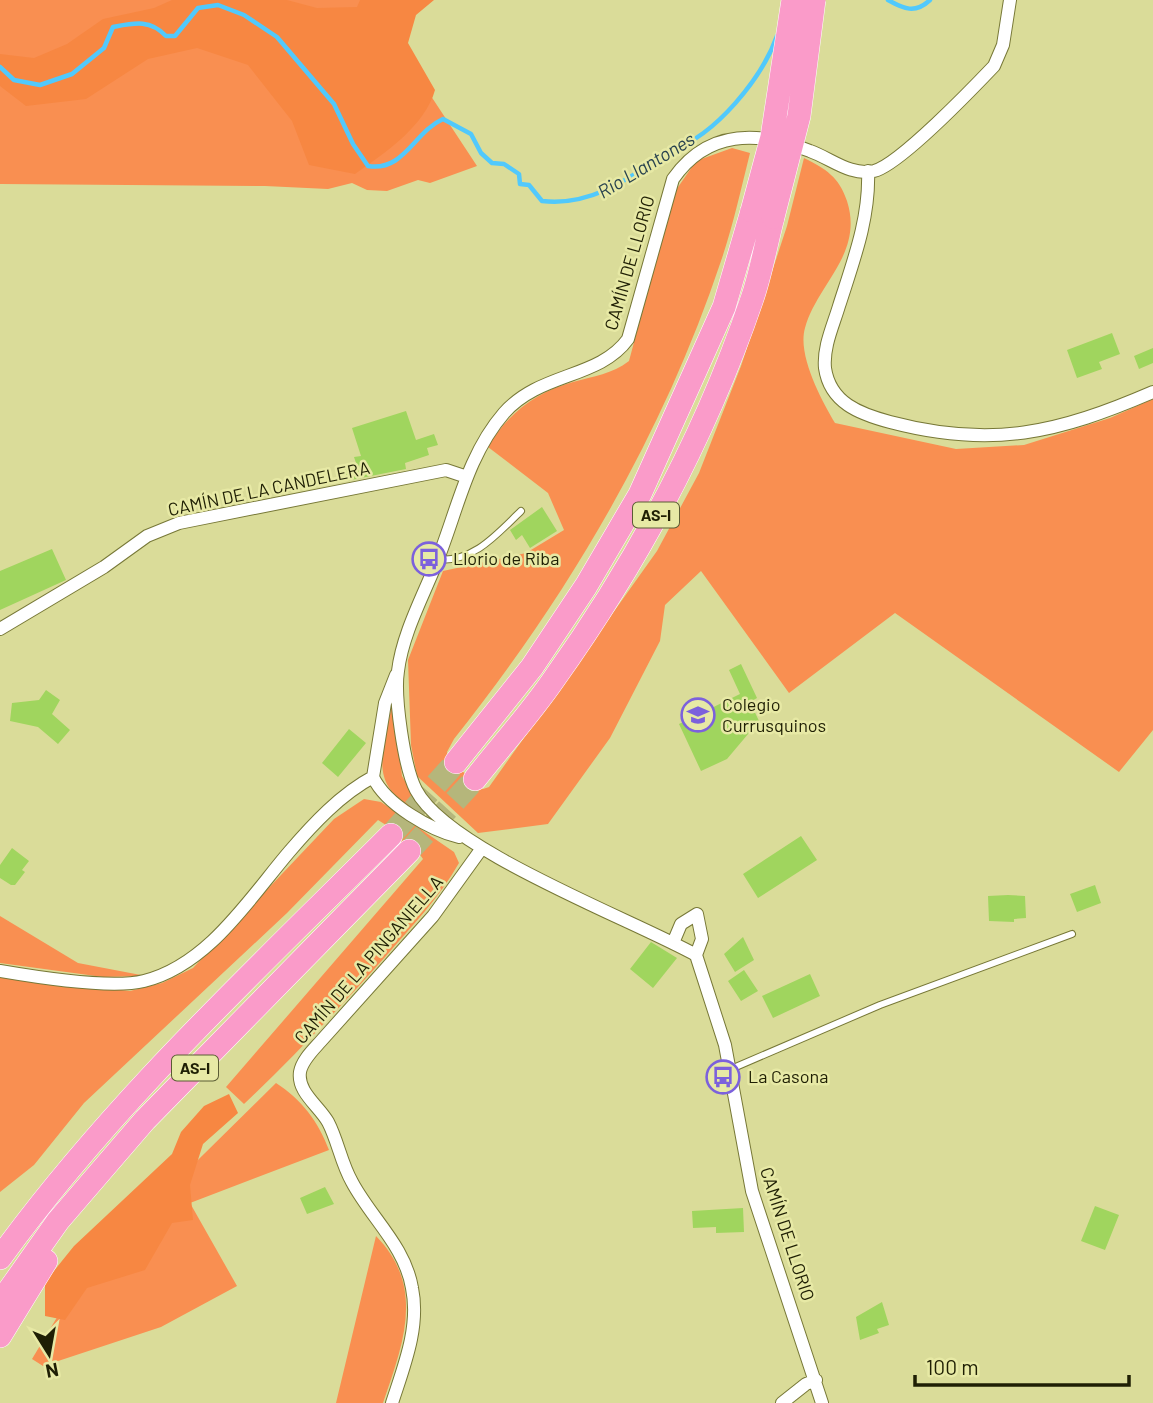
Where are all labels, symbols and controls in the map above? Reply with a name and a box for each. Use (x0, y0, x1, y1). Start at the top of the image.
water label: Rio Llantones (593, 127, 699, 203)
street label: CAMÍN DE LLORIO (599, 193, 659, 333)
street label: CAMÍN DE LA CANDELERA (166, 456, 372, 520)
road number: AS-I (633, 502, 679, 528)
bus stop icon: Llorio de Riba (410, 540, 448, 578)
place label: Llorio de Riba (453, 547, 559, 569)
place label: Colegio Currusquinos (722, 693, 826, 736)
school or university icon: Colegio Currusquinos (679, 696, 717, 734)
street label: CAMÍN DE LA PINGANIELLA (289, 871, 447, 1048)
road number: AS-I (172, 1056, 218, 1080)
bus stop icon: La Casona (704, 1058, 742, 1096)
place label: La Casona (748, 1065, 828, 1087)
street label: CAMÍN DE LLORIO (756, 1164, 820, 1303)
north arrow (14, 1319, 84, 1389)
scale bar (915, 1344, 1128, 1388)
text: 100 m (926, 1354, 979, 1379)
text: N (44, 1359, 61, 1384)

